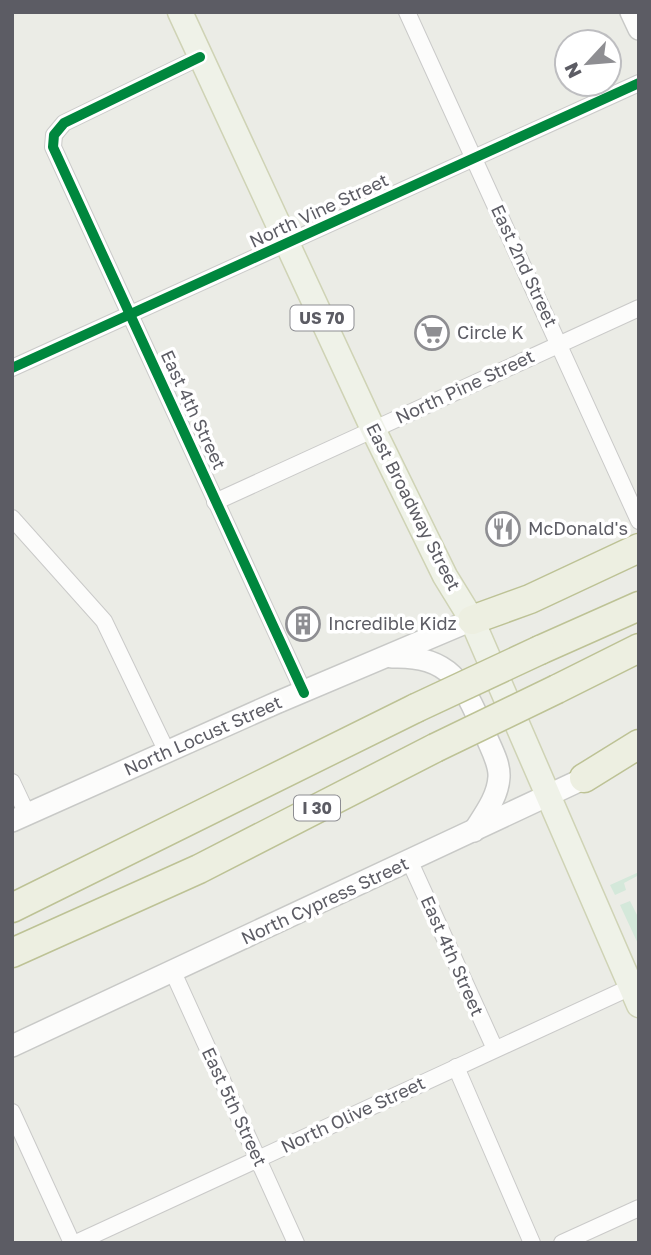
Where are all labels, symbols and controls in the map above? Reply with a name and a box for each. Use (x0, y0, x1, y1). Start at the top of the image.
north arrow (553, 28, 623, 98)
text: N (559, 59, 586, 82)
street label: North Vine Street (246, 168, 392, 252)
street label: East 2nd Street (487, 201, 563, 330)
road number: US 70 (290, 306, 354, 330)
supermarket icon: Circle K (413, 314, 451, 352)
place label: Circle K (457, 321, 524, 343)
street label: North Pine Street (392, 344, 537, 428)
street label: East 4th Street (157, 346, 231, 473)
street label: East Broadway Street (362, 419, 466, 594)
restaurant icon: McDonald's (484, 510, 522, 548)
place label: McDonald's (528, 517, 628, 539)
building icon: Incredible Kidz (284, 605, 322, 643)
place label: Incredible Kidz (328, 612, 457, 634)
street label: North Locust Street (120, 690, 285, 780)
road number: I 30 (294, 796, 340, 820)
street label: North Cypress Street (237, 852, 412, 949)
street label: East 4th Street (417, 892, 489, 1019)
street label: East 5th Street (198, 1044, 272, 1170)
street label: North Olive Street (277, 1071, 428, 1157)

